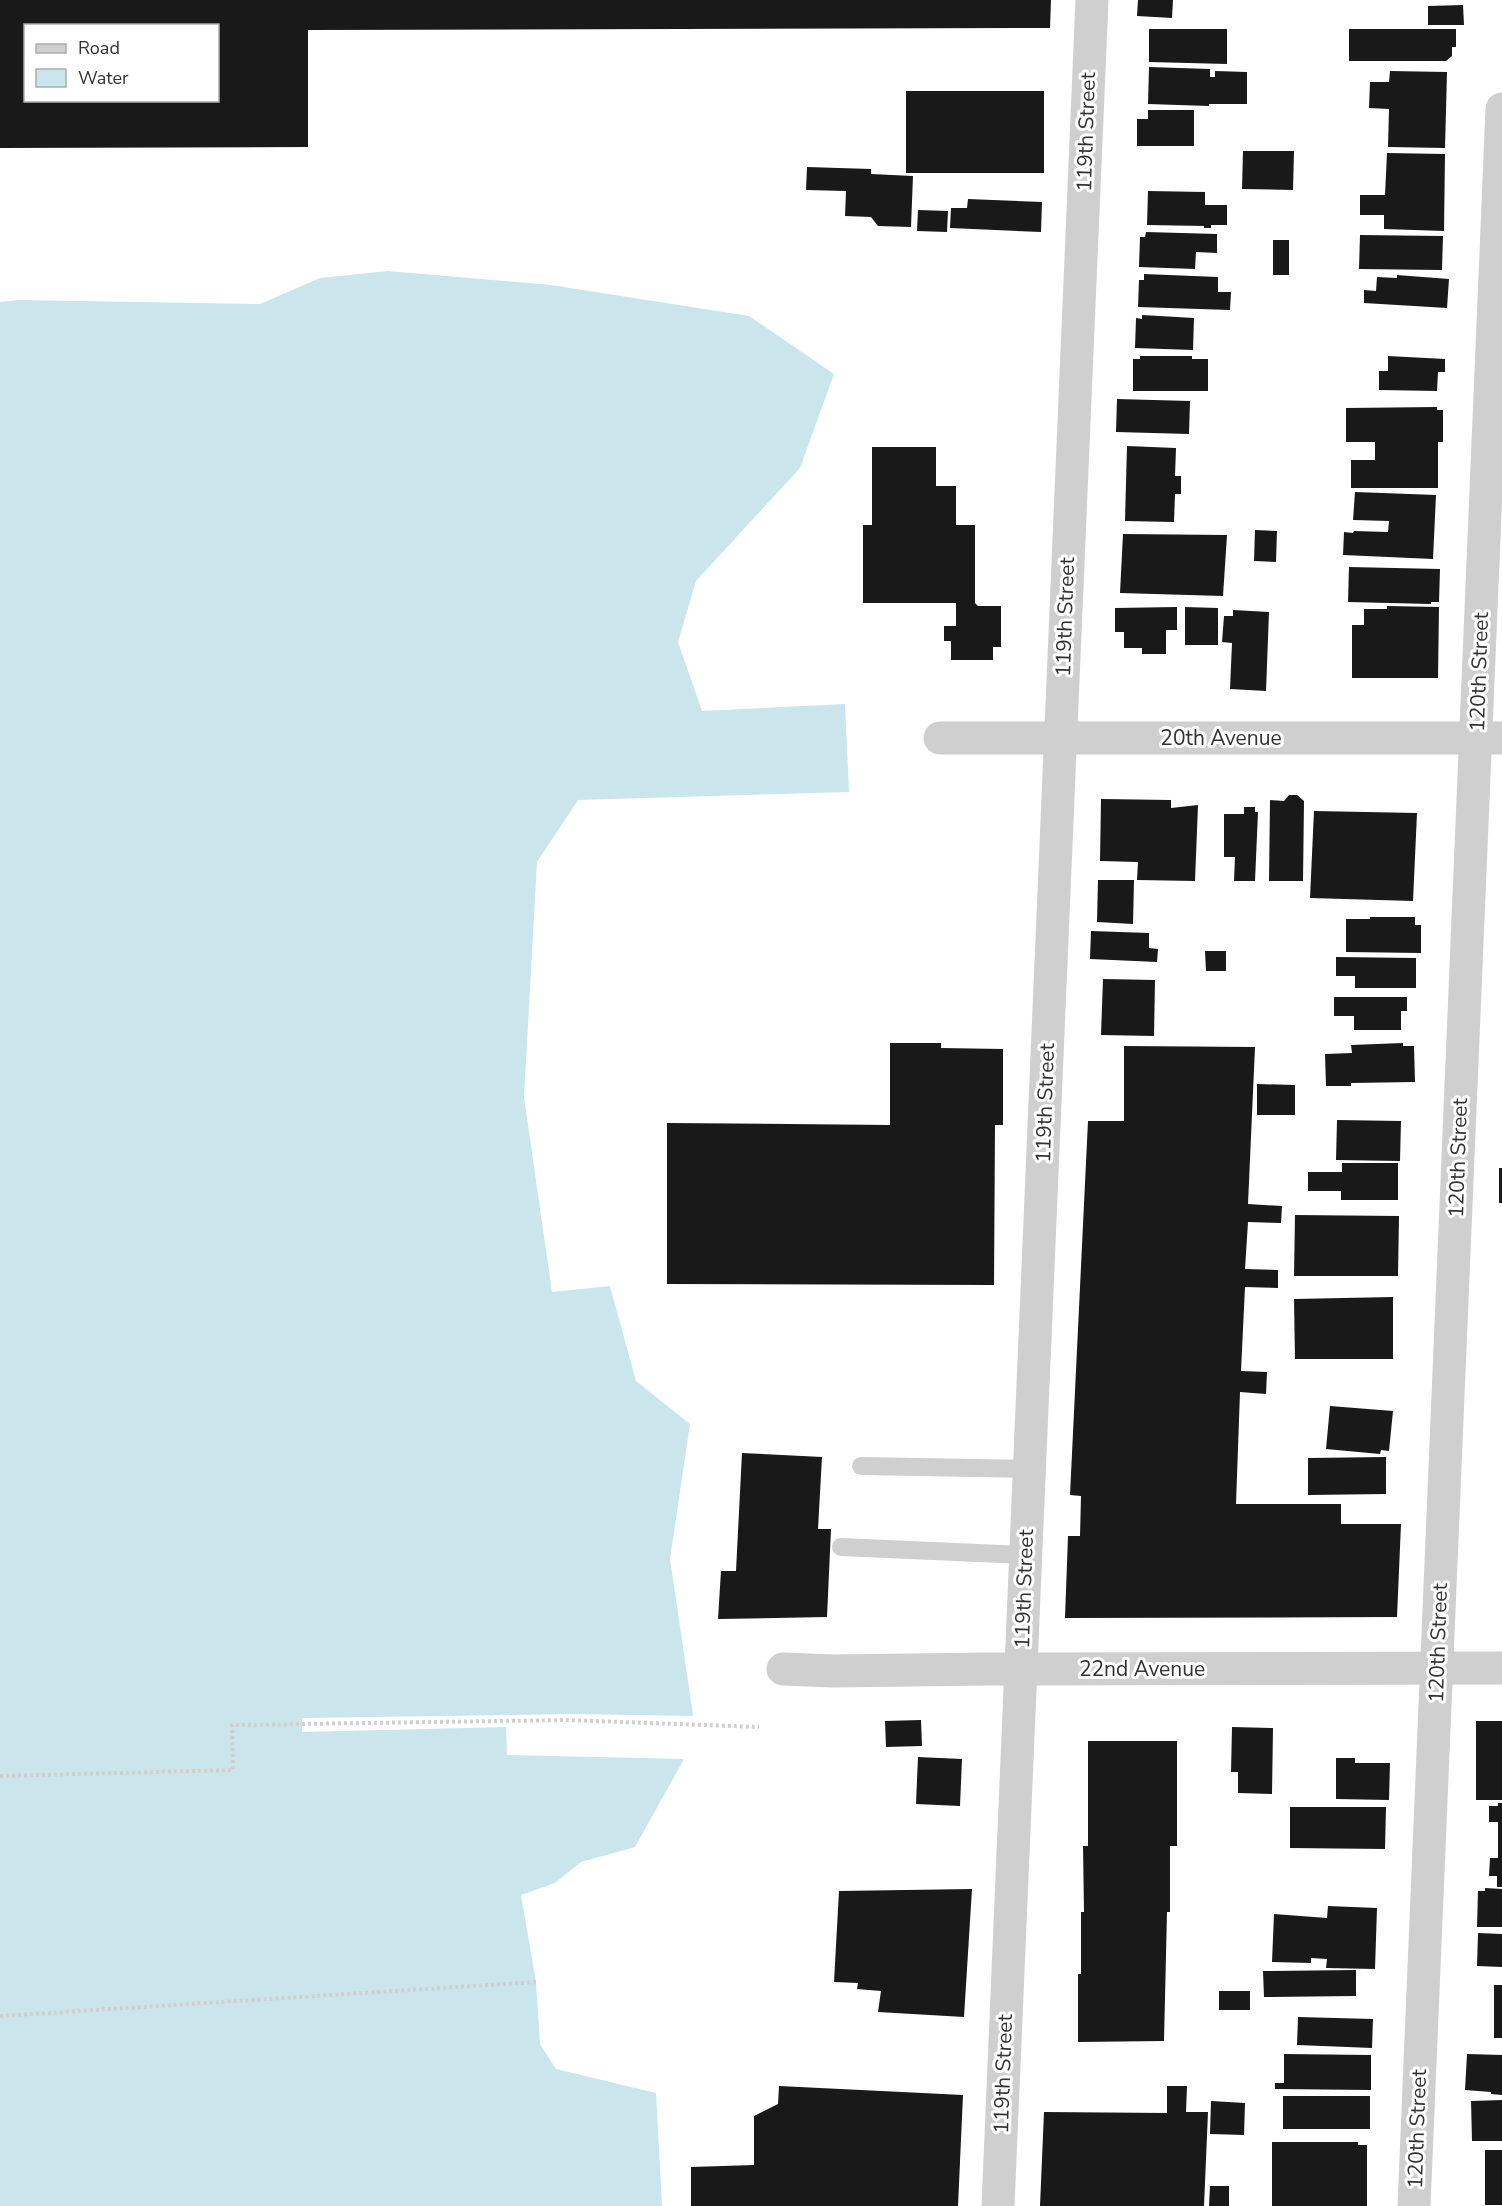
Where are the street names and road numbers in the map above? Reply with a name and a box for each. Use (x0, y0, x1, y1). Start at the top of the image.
street label: 119th Street (1070, 71, 1102, 192)
street label: 119th Street (1049, 556, 1081, 677)
street label: 120th Street (1463, 611, 1495, 732)
street label: 20th Avenue (1160, 724, 1282, 752)
street label: 119th Street (1029, 1042, 1061, 1163)
street label: 120th Street (1442, 1097, 1474, 1218)
street label: 119th Street (1008, 1528, 1040, 1649)
street label: 120th Street (1422, 1582, 1454, 1703)
street label: 22nd Avenue (1079, 1655, 1205, 1683)
street label: 119th Street (987, 2013, 1019, 2134)
street label: 120th Street (1401, 2068, 1433, 2189)

